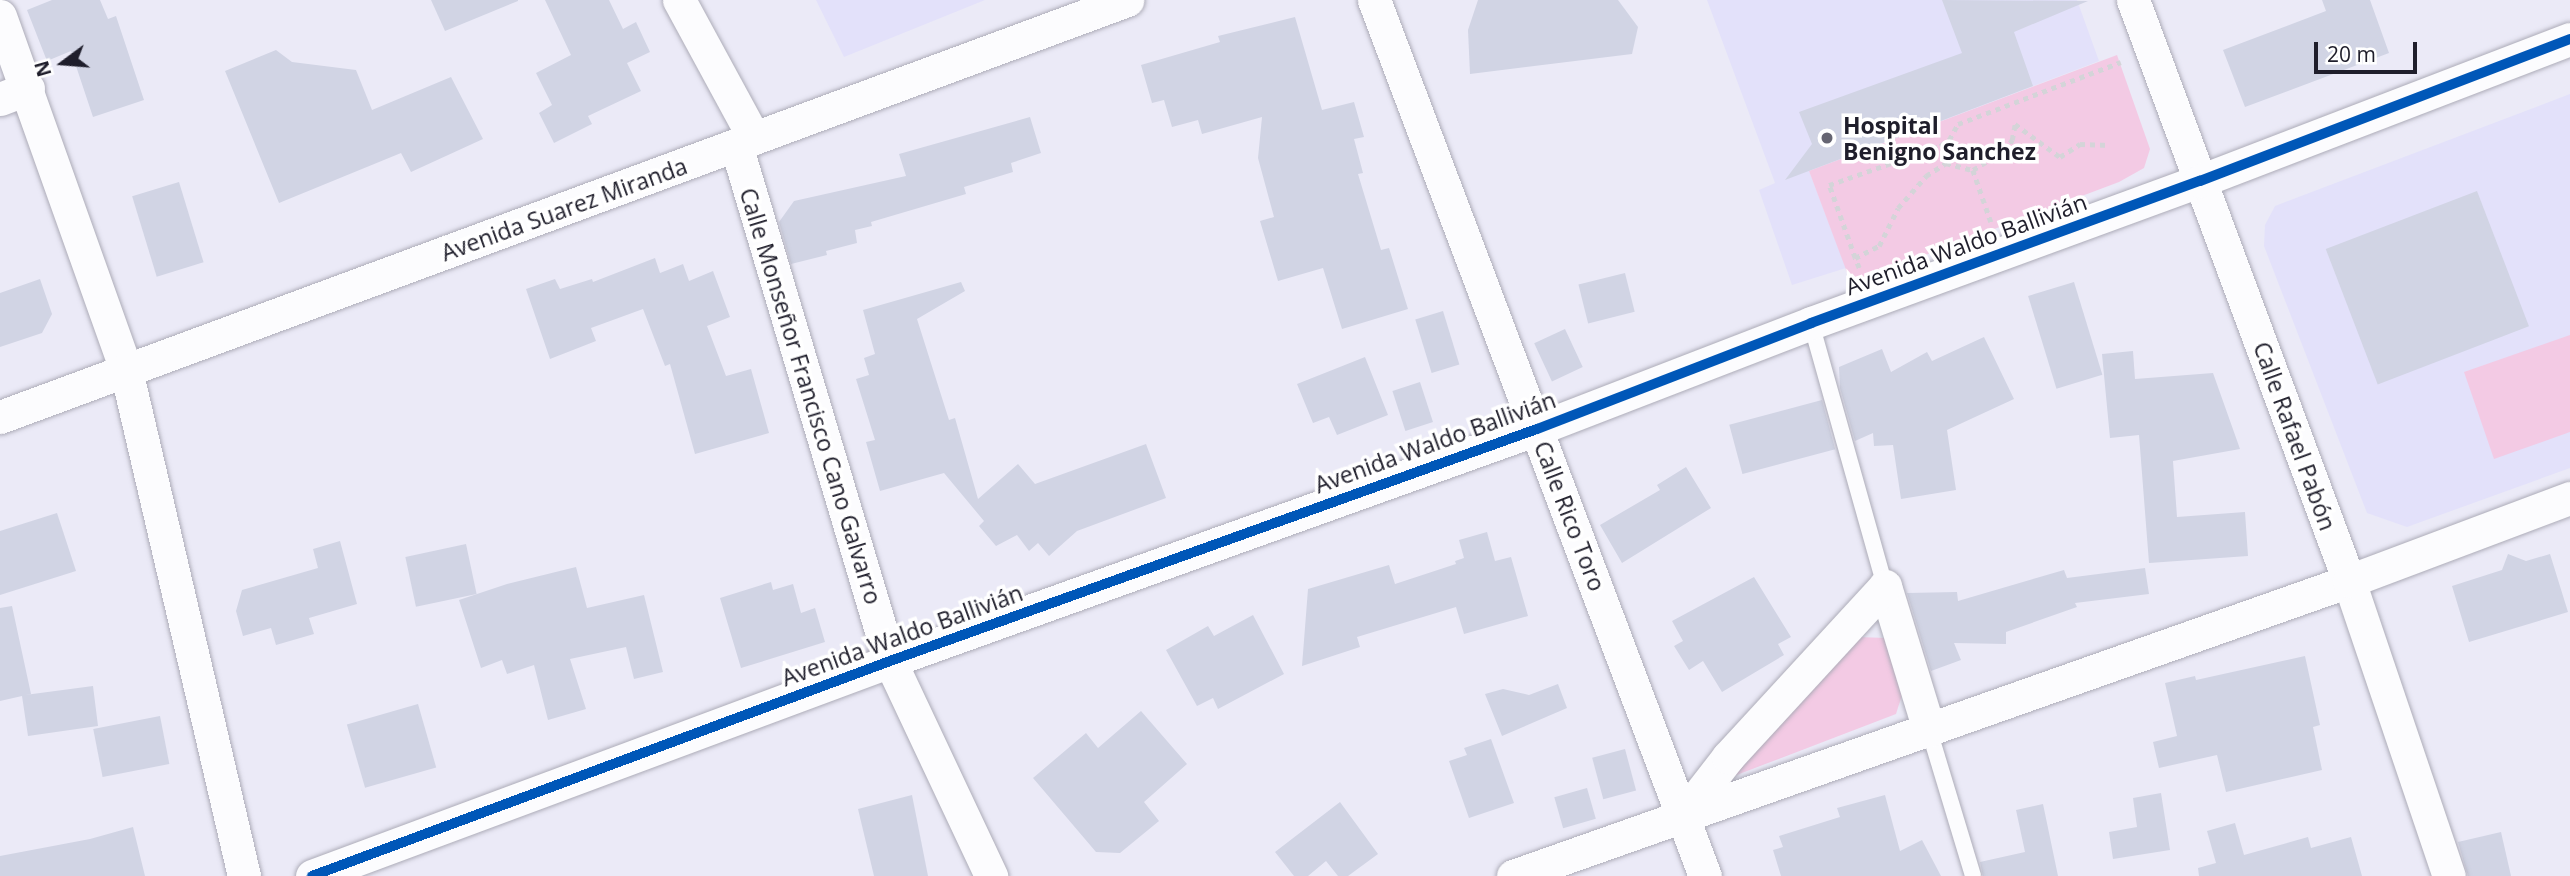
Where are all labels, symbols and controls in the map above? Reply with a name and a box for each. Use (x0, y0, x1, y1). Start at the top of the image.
north arrow (28, 28, 98, 98)
scale bar (2318, 28, 2421, 72)
text: 20 m (2327, 40, 2376, 68)
text: N (28, 58, 57, 80)
place label: Hospital Benigno Sanchez (1843, 111, 2036, 165)
marker: Hospital Benigno Sanchez (1817, 128, 1837, 148)
street label: Avenida Suarez Miranda (437, 152, 691, 266)
street label: Calle Monseñor Francisco Cano Galvarro (734, 185, 888, 607)
street label: Avenida Waldo Ballivián (1842, 187, 2090, 301)
street label: Calle Rafael Pabón (2248, 338, 2342, 534)
street label: Avenida Waldo Ballivián (1311, 385, 1559, 499)
street label: Calle Rico Toro (1529, 437, 1611, 595)
street label: Avenida Waldo Ballivián (778, 578, 1026, 692)

